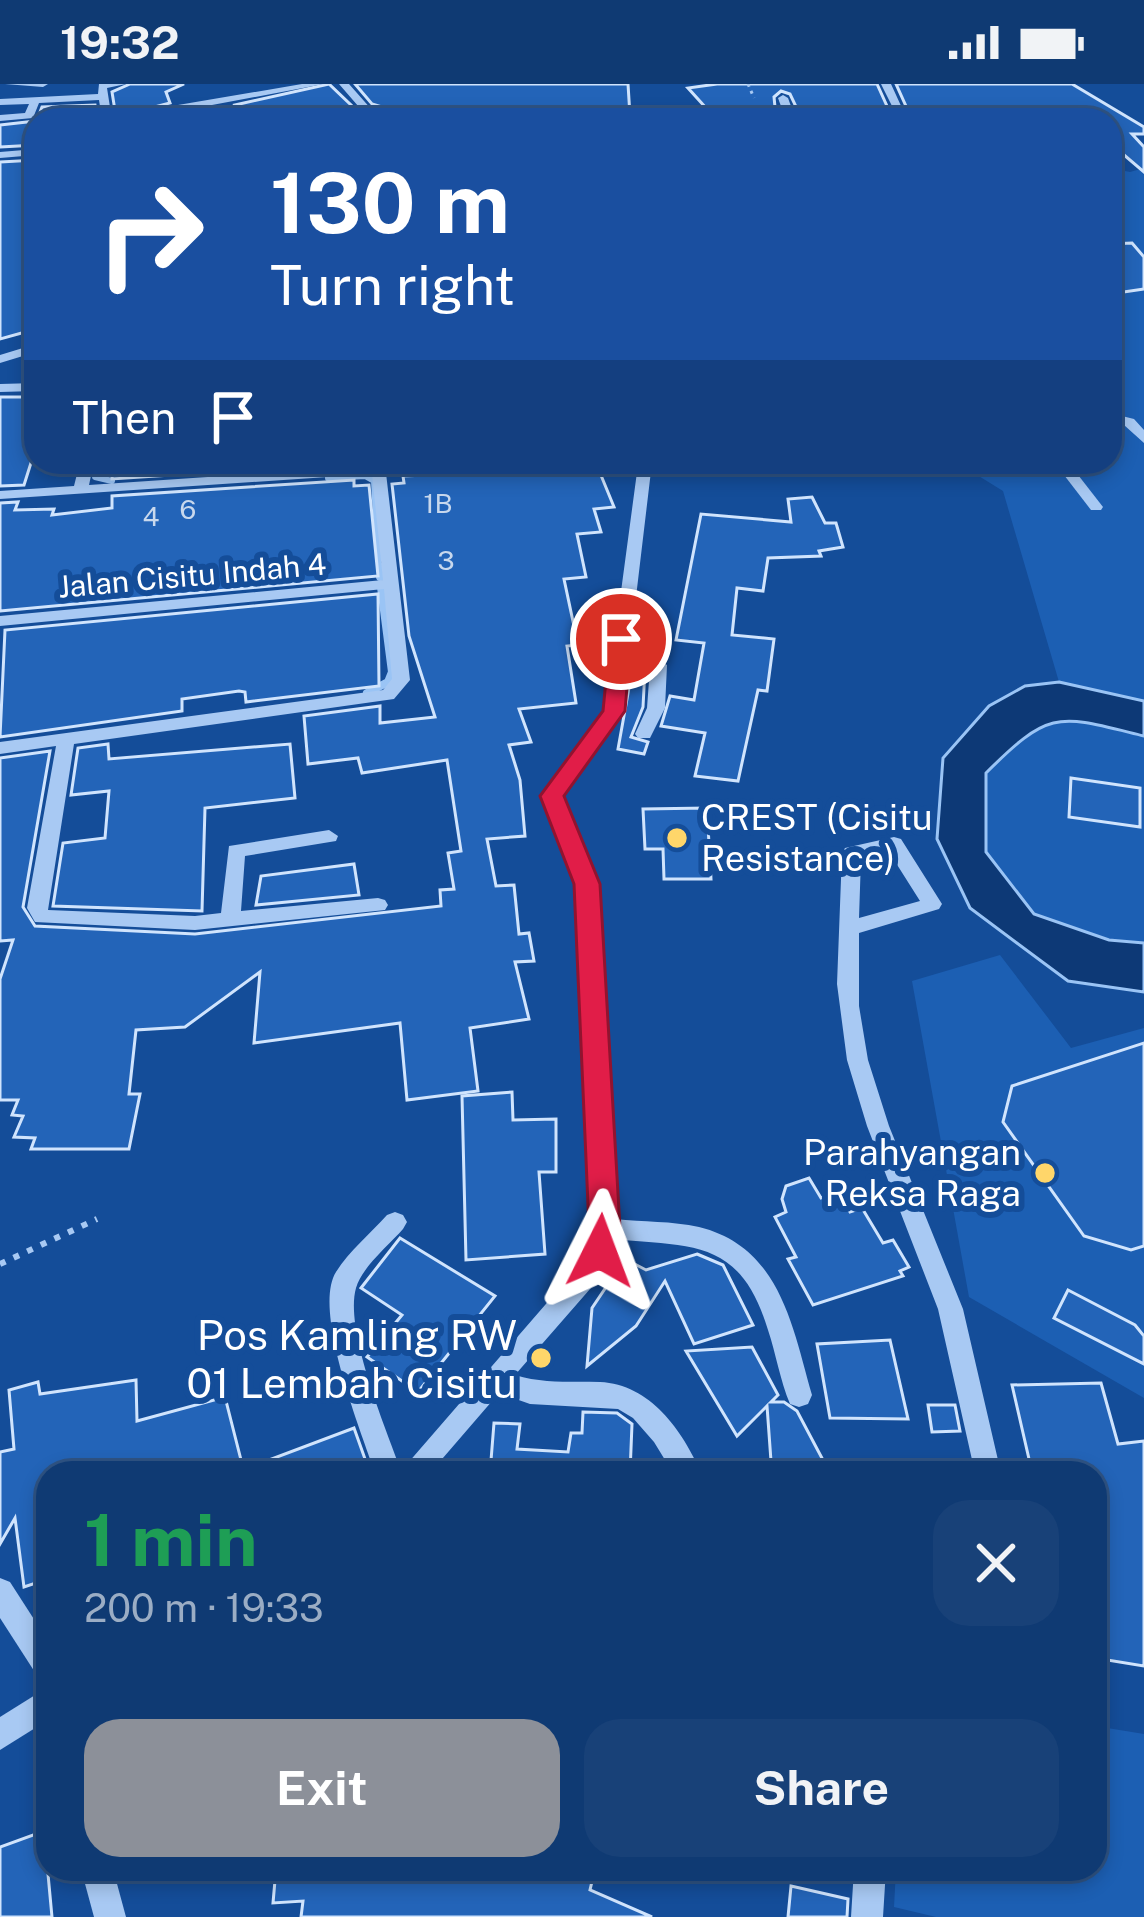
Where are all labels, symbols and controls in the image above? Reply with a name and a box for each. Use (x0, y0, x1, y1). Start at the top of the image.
text: 19:32 (60, 16, 180, 69)
text: 130 m (270, 153, 510, 252)
icon: right (72, 156, 228, 312)
text: Turn right (270, 254, 515, 317)
icon: arrive (200, 384, 266, 450)
text: Then (72, 391, 176, 444)
house number: 1B (423, 487, 453, 519)
house number: 6 (180, 493, 196, 525)
house number: 4 (143, 500, 160, 532)
house number: 3 (437, 544, 455, 576)
street label: Jalan Cisitu Indah 4 (56, 545, 328, 605)
pin (570, 588, 672, 690)
icon: arrive (588, 606, 654, 672)
place label: CREST (Cisitu Resistance) (701, 796, 933, 879)
marker: CREST (Cisitu Resistance) (664, 825, 690, 851)
place label: Parahyangan Reksa Raga (803, 1131, 1021, 1214)
marker: Parahyangan Reksa Raga (1032, 1160, 1058, 1186)
position arrow (537, 1188, 663, 1314)
place label: Pos Kamling RW 01 Lembah Cisitu (187, 1310, 517, 1407)
marker: Pos Kamling RW 01 Lembah Cisitu (528, 1345, 554, 1371)
text: 1 min (84, 1498, 258, 1582)
button: close (933, 1500, 1059, 1626)
text: 200 m · 19:33 (84, 1585, 324, 1631)
button: Exit (84, 1719, 560, 1857)
button: Share (584, 1719, 1059, 1857)

